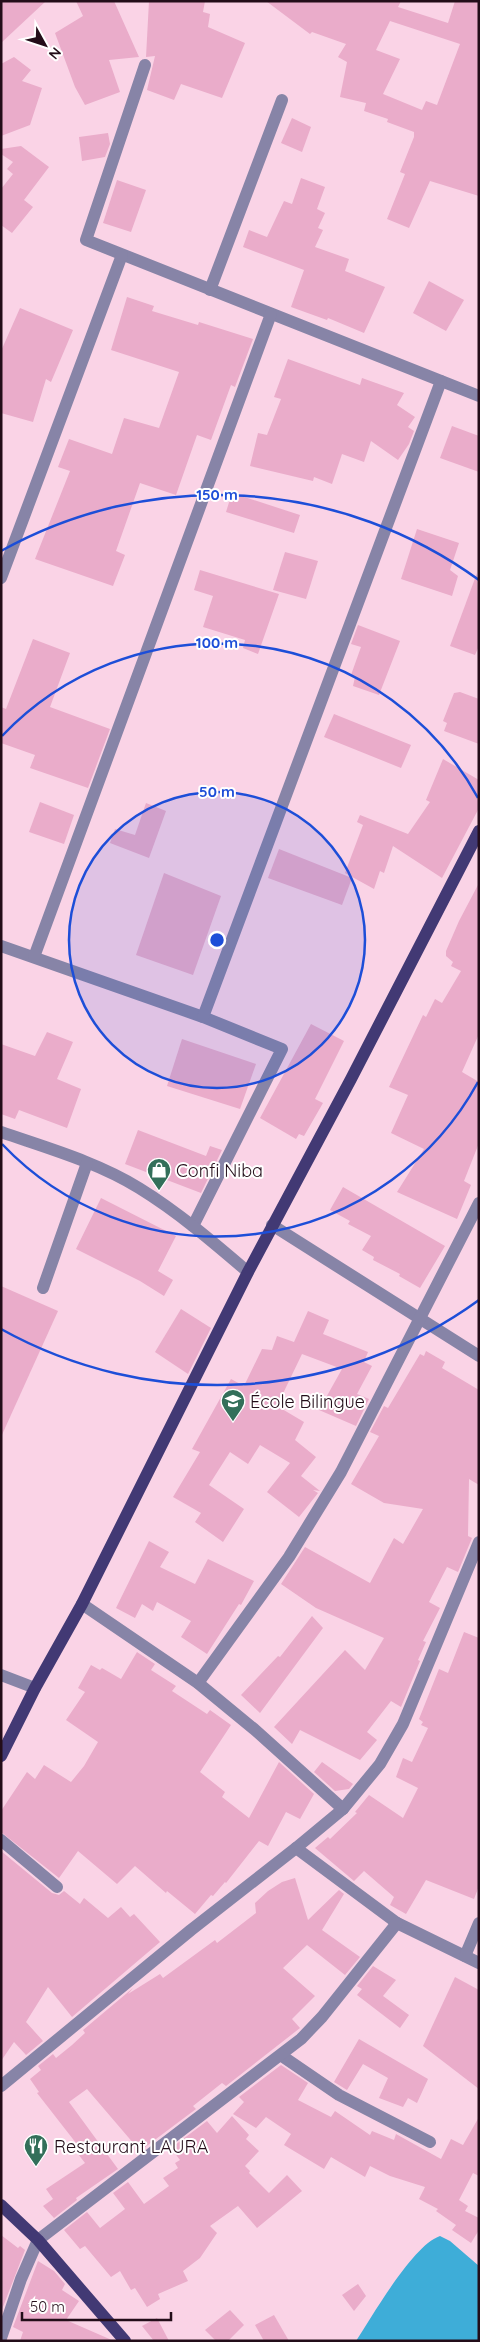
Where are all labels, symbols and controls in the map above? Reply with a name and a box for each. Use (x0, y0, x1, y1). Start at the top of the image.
north arrow (20, 20, 70, 70)
text: N (45, 44, 65, 63)
text: 150 m (196, 485, 238, 504)
text: 100 m (196, 633, 238, 652)
text: 50 m (199, 782, 235, 801)
centre of rings (208, 931, 226, 949)
shop icon: Confi Niba (146, 1157, 172, 1191)
place label: Confi Niba (176, 1159, 263, 1182)
school or university icon: École Bilingue (220, 1388, 246, 1422)
place label: École Bilingue (250, 1390, 365, 1413)
restaurant icon: Restaurant LAURA (23, 2133, 49, 2167)
place label: Restaurant LAURA (54, 2135, 209, 2158)
scale bar (22, 2290, 171, 2322)
text: 50 m (30, 2297, 65, 2316)

